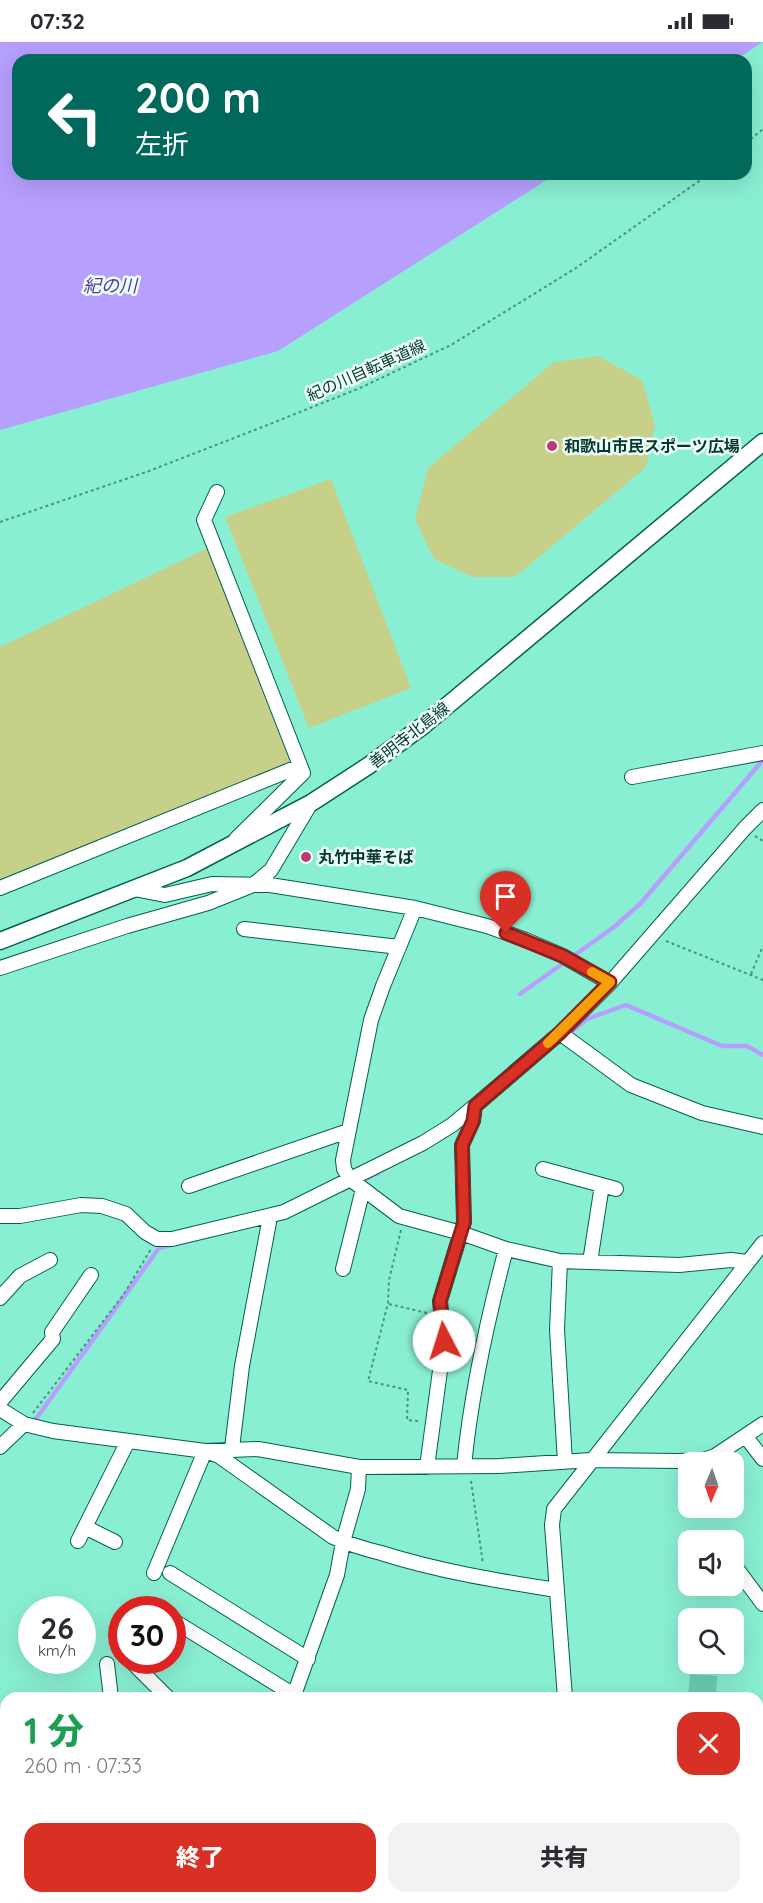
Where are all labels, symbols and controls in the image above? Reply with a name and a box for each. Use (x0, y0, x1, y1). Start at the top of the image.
text: 07:32 (30, 7, 85, 35)
text: 200 m (135, 71, 261, 124)
icon: left (36, 78, 114, 156)
text: 左折 (135, 127, 189, 161)
water label: 紀の川 (83, 274, 139, 297)
street label: 紀の川自転車道線 (303, 335, 429, 405)
place label: 和歌山市民スポーツ広場 (564, 436, 740, 456)
marker: 和歌山市民スポーツ広場 (545, 439, 559, 453)
street label: 善明寺北島線 (365, 698, 453, 772)
place label: 丸竹中華そば (318, 847, 414, 867)
marker: 丸竹中華そば (299, 850, 313, 864)
pin (480, 871, 531, 933)
icon: arrive (489, 880, 522, 913)
position arrow (412, 1309, 476, 1373)
north arrow (678, 1452, 744, 1518)
map controls (678, 1452, 744, 1674)
button: sound (678, 1530, 744, 1596)
speed limit sign: 30 (108, 1596, 186, 1674)
button: search (678, 1608, 744, 1674)
text: 26 (40, 1609, 74, 1647)
text: km/h (38, 1641, 76, 1660)
text: 1 分 (24, 1708, 84, 1753)
button: close (677, 1712, 740, 1775)
text: 260 m · 07:33 (24, 1753, 142, 1778)
button: 終了 (24, 1823, 376, 1892)
button: 共有 (388, 1823, 740, 1892)

